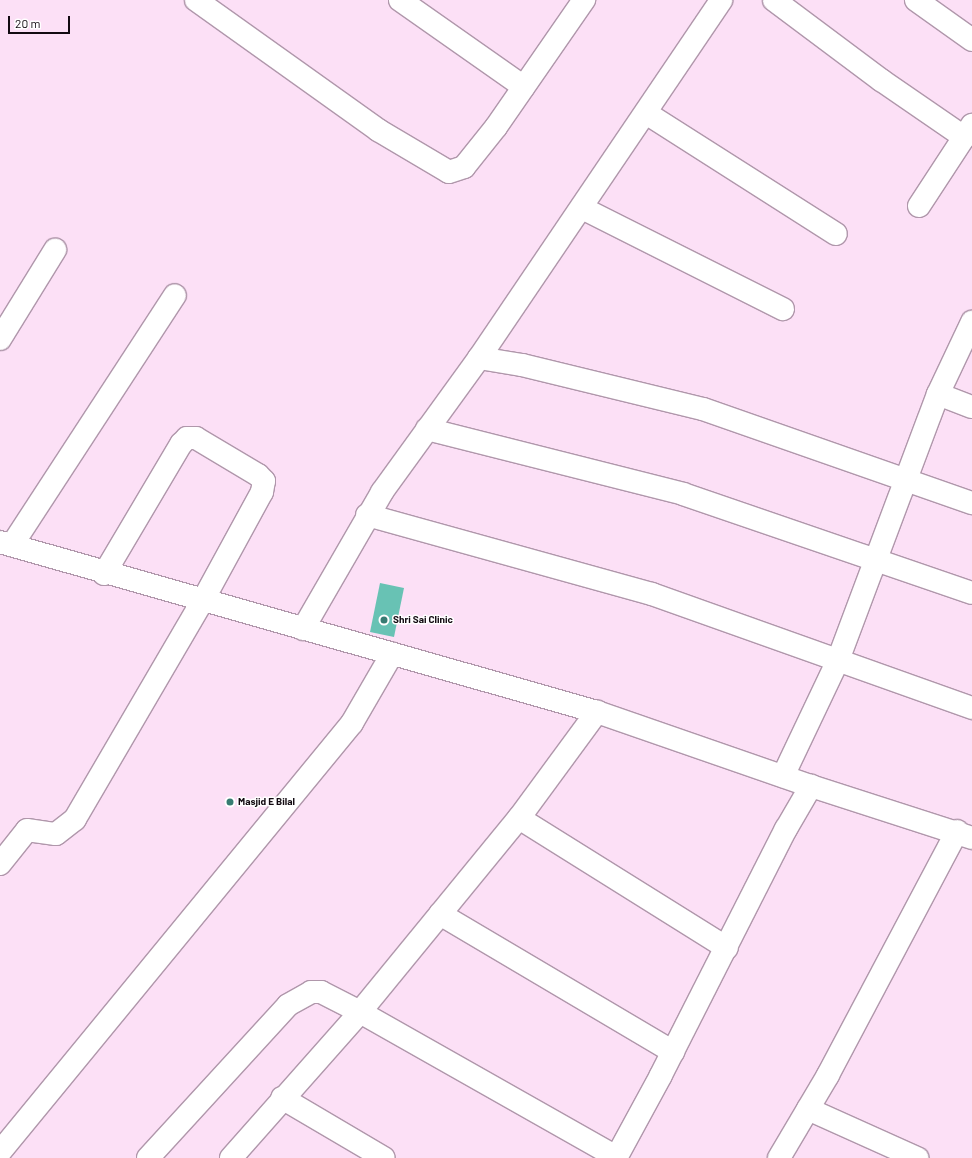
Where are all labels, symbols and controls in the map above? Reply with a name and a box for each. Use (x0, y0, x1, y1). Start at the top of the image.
scale bar (10, 8, 72, 34)
text: 20 m (15, 16, 41, 30)
marker: Shri Sai Clinic (378, 614, 390, 626)
place label: Shri Sai Clinic (393, 614, 453, 626)
place label: Masjid E Bilal (238, 796, 295, 808)
marker: Masjid E Bilal (225, 797, 235, 807)

